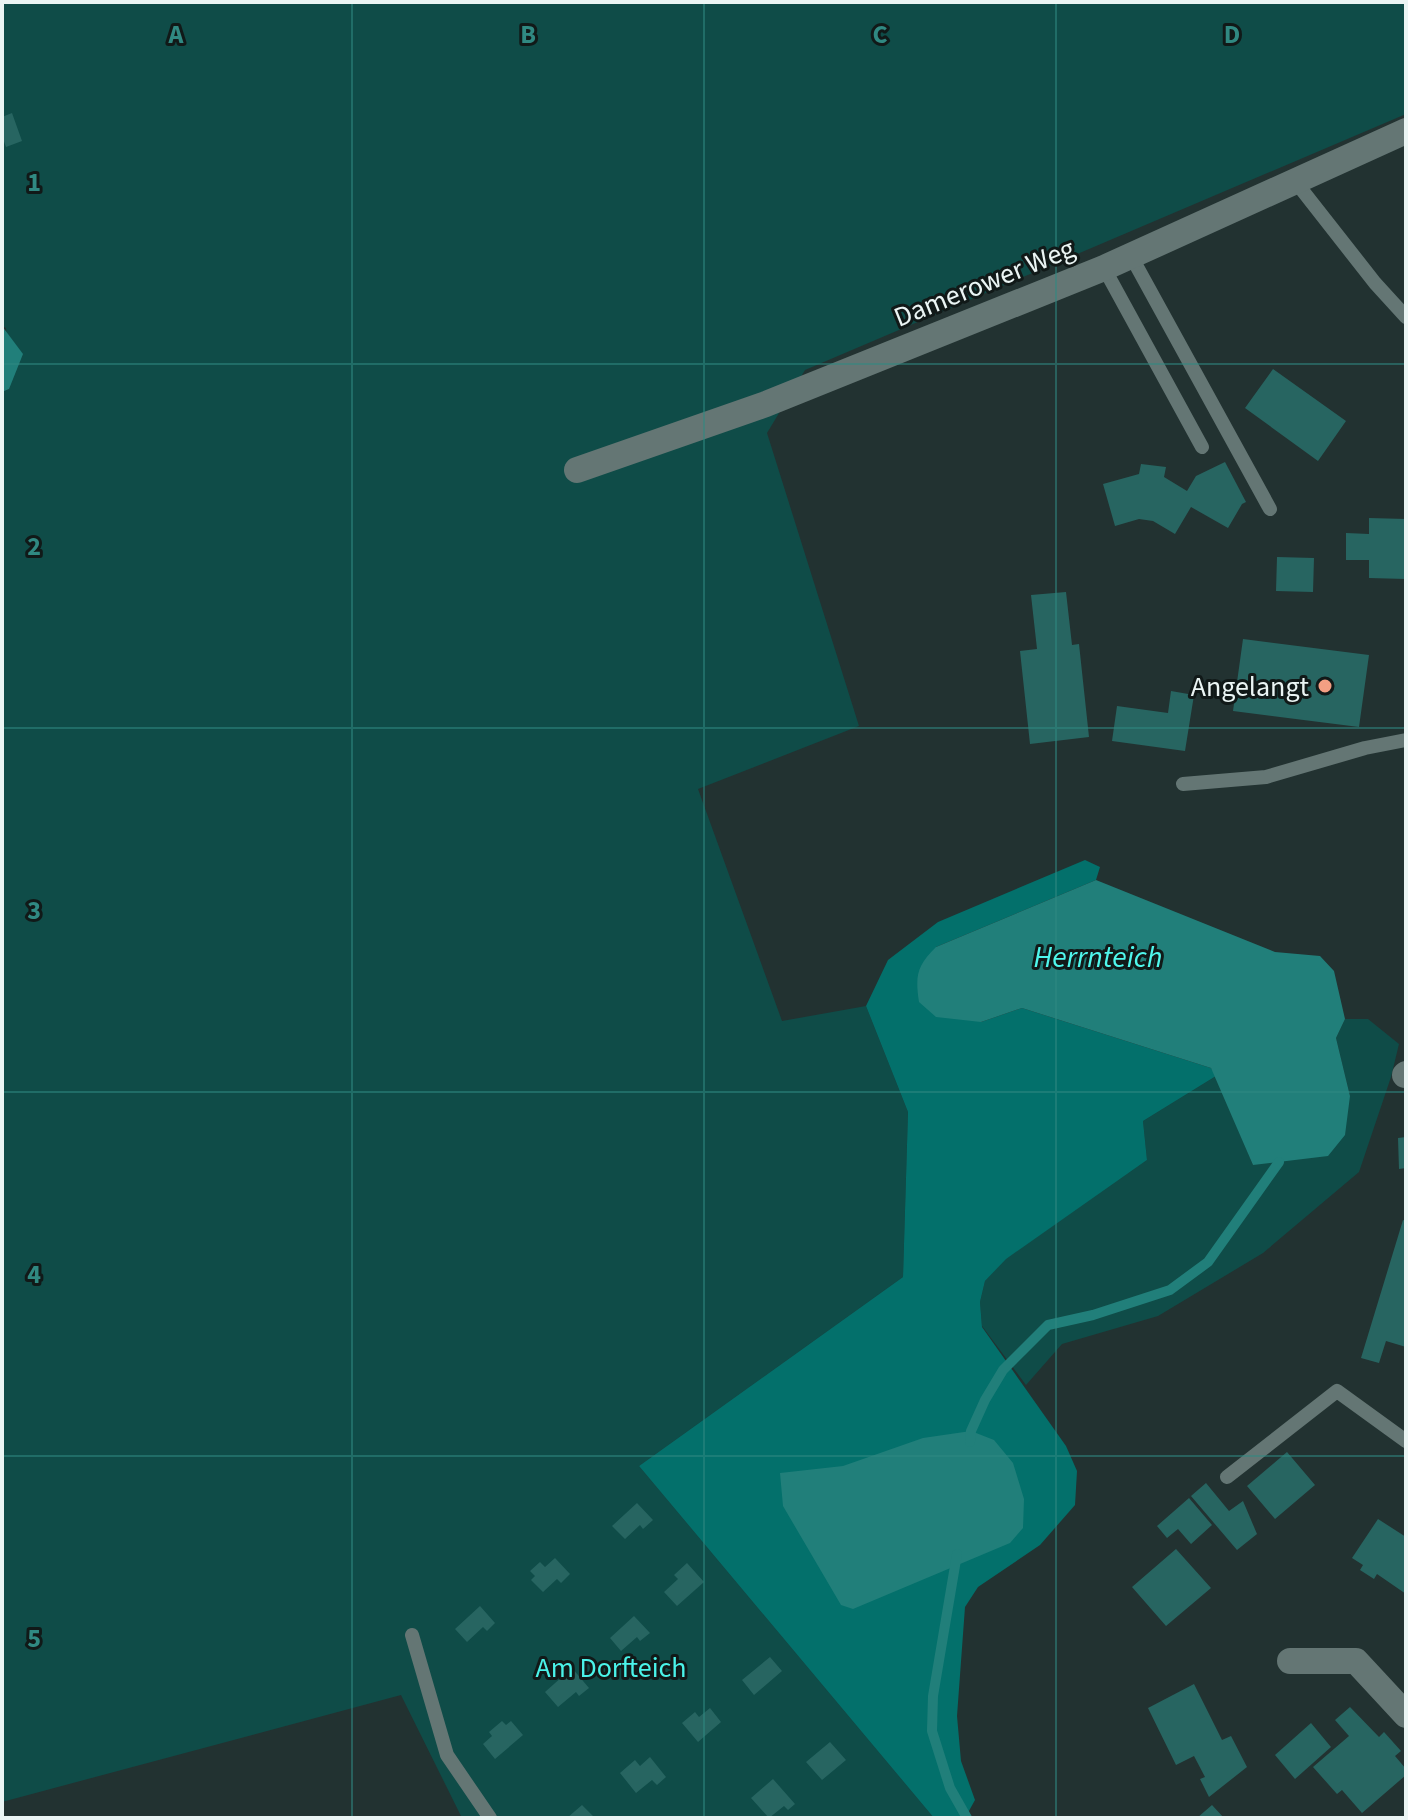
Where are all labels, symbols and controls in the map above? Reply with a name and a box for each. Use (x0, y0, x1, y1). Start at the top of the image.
text: A (168, 16, 185, 53)
text: B (520, 16, 536, 53)
text: C (872, 16, 888, 53)
text: D (1224, 16, 1240, 53)
text: 1 (27, 164, 41, 201)
street label: Damerower Weg (888, 228, 1081, 337)
text: 2 (27, 528, 41, 565)
place label: Angelangt (1191, 667, 1310, 707)
marker: Angelangt (1316, 677, 1334, 695)
text: 3 (27, 892, 41, 929)
water label: Herrnteich (1034, 936, 1163, 979)
text: 4 (27, 1256, 41, 1293)
text: 5 (27, 1620, 41, 1657)
park label: Am Dorfteich (535, 1648, 687, 1688)

